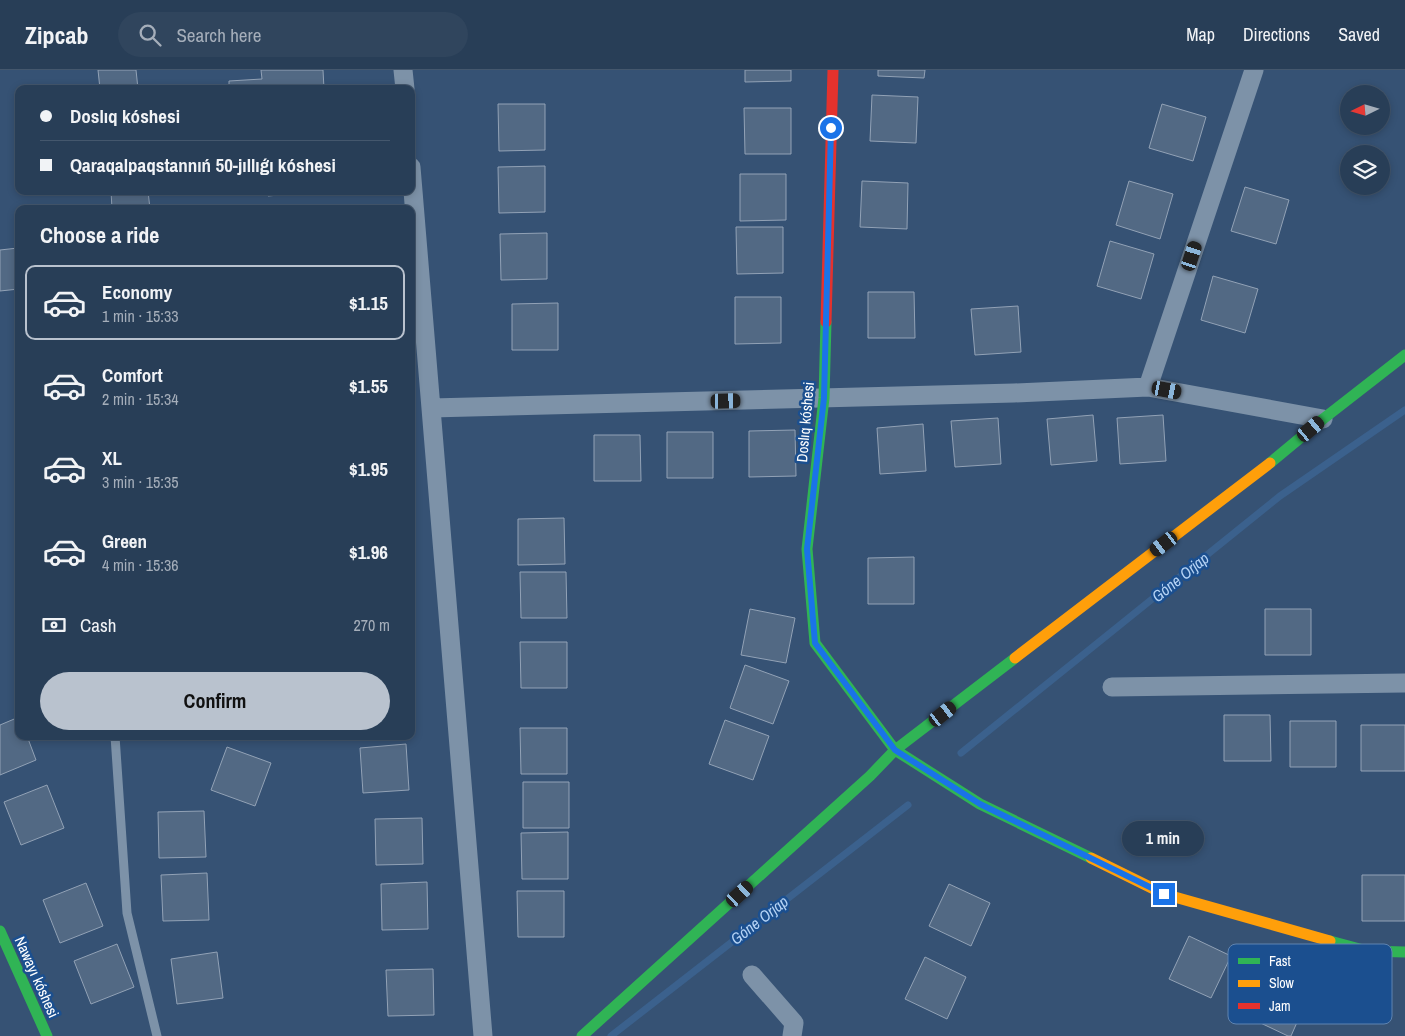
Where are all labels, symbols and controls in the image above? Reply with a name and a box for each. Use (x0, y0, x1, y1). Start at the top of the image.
search box (118, 12, 468, 57)
text: Zipcab (25, 19, 88, 51)
icon: search (136, 21, 164, 49)
text: Search here (176, 22, 261, 48)
text: Map (1186, 22, 1215, 47)
text: Directions (1243, 22, 1310, 47)
text: Saved (1338, 22, 1380, 47)
north arrow (1340, 85, 1390, 135)
map controls (1340, 85, 1390, 195)
text: Doslıq kóshesi (70, 103, 180, 129)
route start (820, 117, 842, 139)
button: layers (1340, 145, 1390, 195)
text: Qaraqalpaqstannıń 50-jıllıǵı kóshesi (70, 152, 336, 178)
text: Choose a ride (40, 220, 159, 250)
car (1180, 239, 1203, 273)
text: Economy (102, 279, 172, 305)
icon: car (42, 280, 87, 325)
text: $1.15 (349, 290, 388, 316)
text: 1 min · 15:33 (102, 305, 179, 327)
text: Comfort (102, 362, 163, 388)
icon: car (42, 363, 87, 408)
text: $1.55 (349, 373, 388, 399)
car (1150, 380, 1183, 400)
street label: Doslıq kóshesi (791, 381, 819, 463)
text: 2 min · 15:34 (102, 388, 179, 410)
car (710, 393, 741, 409)
car (1294, 414, 1327, 444)
text: XL (102, 445, 122, 471)
icon: car (42, 446, 87, 491)
text: $1.95 (349, 456, 388, 482)
text: 3 min · 15:35 (102, 471, 179, 493)
text: Green (102, 528, 147, 554)
icon: car (42, 529, 87, 574)
car (1147, 529, 1180, 559)
text: $1.96 (349, 539, 388, 565)
water label: Góne Orjap (1147, 547, 1213, 607)
text: 4 min · 15:36 (102, 554, 179, 576)
icon: cash (40, 611, 68, 639)
text: Cash (80, 612, 116, 638)
text: 270 m (354, 614, 390, 636)
button: Confirm (40, 672, 390, 730)
car (926, 699, 959, 729)
callout: 1 min (1123, 822, 1205, 856)
text: 1 min (1146, 827, 1180, 849)
car (723, 878, 756, 910)
route end (1153, 883, 1175, 905)
water label: Góne Orjap (726, 890, 792, 950)
street label: Nawayı kóshesi (10, 933, 64, 1021)
legend (1228, 944, 1392, 1024)
text: Fast (1269, 952, 1291, 970)
text: Slow (1269, 974, 1295, 992)
text: Jam (1269, 997, 1291, 1015)

